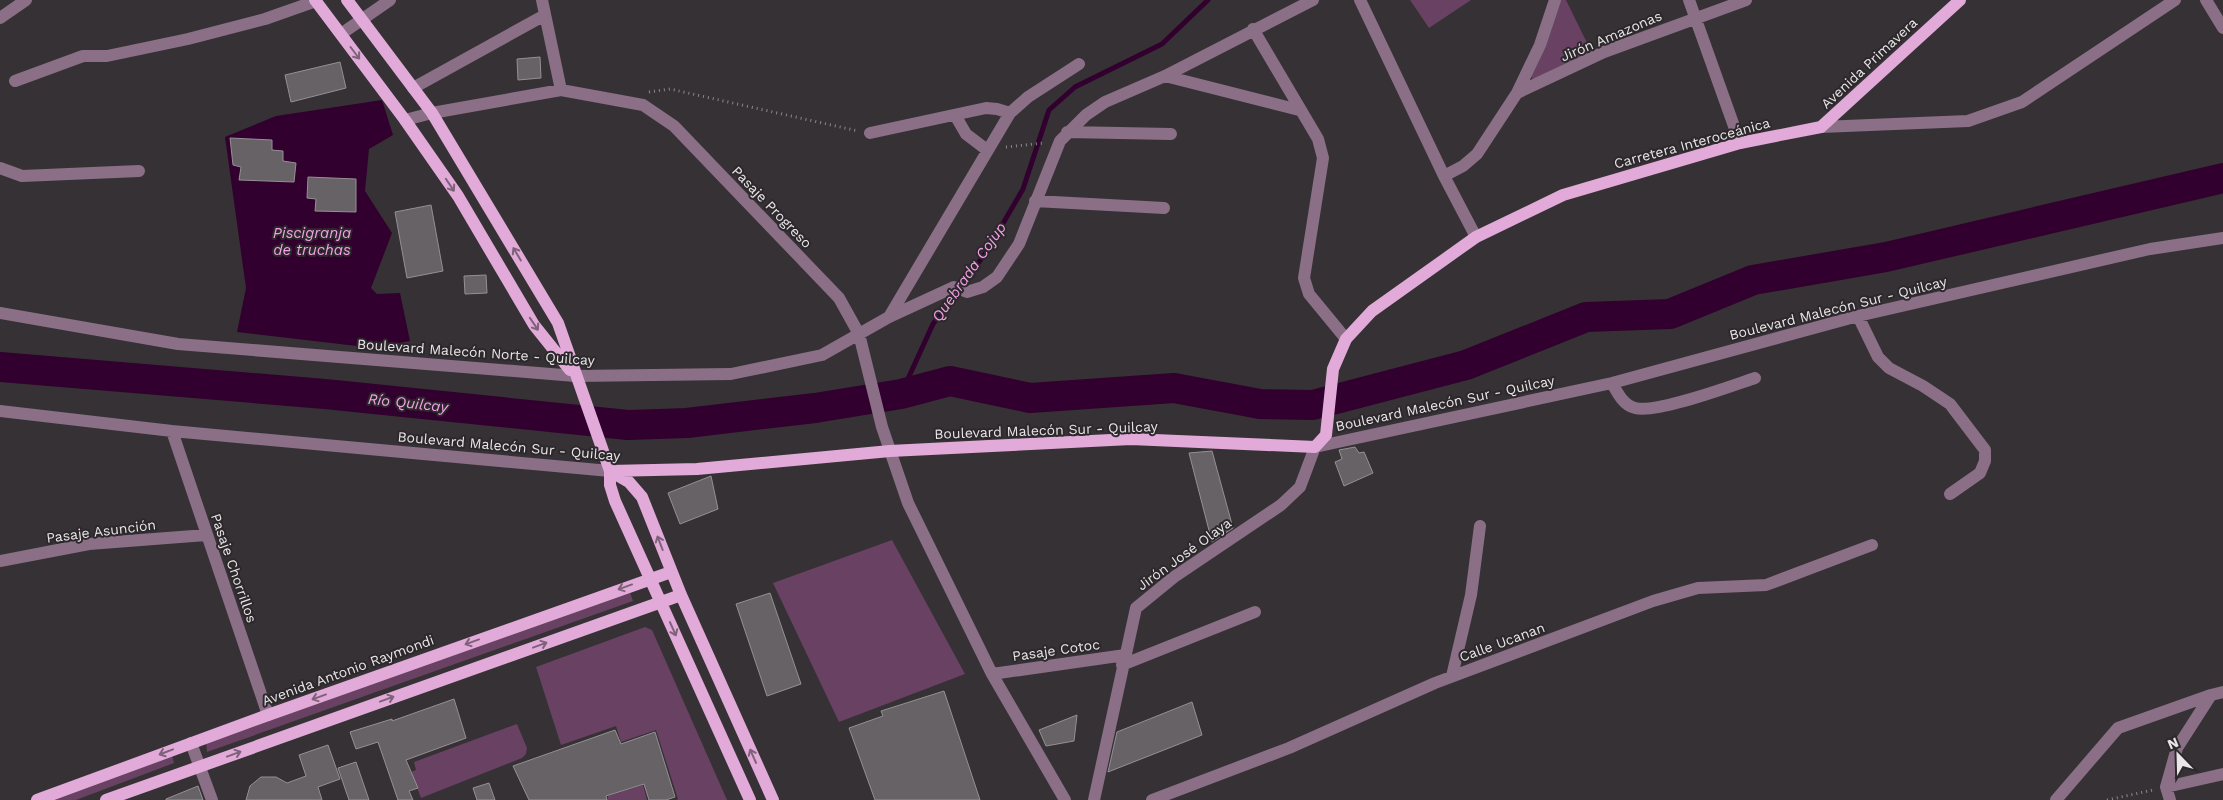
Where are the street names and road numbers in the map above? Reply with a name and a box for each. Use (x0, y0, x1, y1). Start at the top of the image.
street label: Jirón Amazonas (1558, 7, 1664, 65)
street label: Avenida Primavera (1818, 14, 1920, 112)
street label: Carretera Interoceánica (1612, 114, 1772, 172)
street label: Pasaje Progreso (729, 163, 815, 251)
street label: Boulevard Malecón Sur - Quilcay (1728, 273, 1949, 343)
street label: Boulevard Malecón Norte - Quilcay (357, 336, 596, 368)
street label: Boulevard Malecón Sur - Quilcay (1334, 372, 1557, 434)
street label: Boulevard Malecón Sur - Quilcay (934, 418, 1159, 442)
street label: Boulevard Malecón Sur - Quilcay (397, 428, 622, 464)
street label: Pasaje Chorrillos (208, 511, 260, 625)
street label: Jirón José Olaya (1134, 514, 1234, 593)
street label: Pasaje Asunción (45, 516, 157, 546)
street label: Calle Ucanan (1457, 619, 1547, 665)
street label: Avenida Antonio Raymondi (260, 631, 436, 709)
street label: Pasaje Cotoc (1011, 636, 1101, 664)

